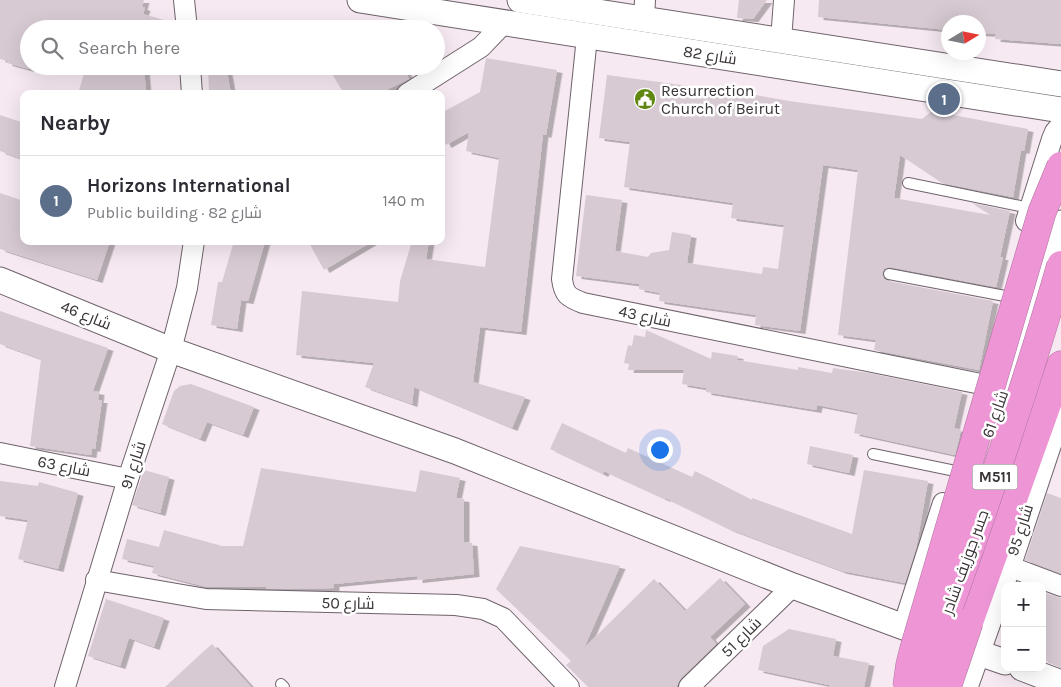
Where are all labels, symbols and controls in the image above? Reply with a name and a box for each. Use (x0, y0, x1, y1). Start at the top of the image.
north arrow (941, 15, 986, 60)
search box (20, 20, 445, 75)
icon: search (38, 34, 66, 62)
text: Search here (78, 37, 180, 59)
street label: شارع 82 (682, 41, 738, 71)
pin: 1 (928, 80, 960, 118)
place label: Resurrection Church of Beirut (661, 81, 780, 118)
public building icon: Resurrection Church of Beirut (633, 87, 657, 111)
text: Nearby (40, 111, 110, 135)
text: Horizons International (87, 175, 291, 197)
text: 1 (53, 191, 59, 210)
text: 140 m (383, 191, 425, 210)
text: Public building · شارع 82 (87, 203, 262, 222)
street label: شارع 46 (57, 296, 114, 336)
street label: شارع 43 (617, 301, 673, 333)
street label: شارع 61 (978, 388, 1014, 441)
your location (647, 437, 673, 463)
street label: شارع 91 (116, 439, 152, 492)
street label: شارع 63 (36, 452, 92, 482)
road number: M511 (972, 464, 1018, 490)
street label: شارع 95 (1003, 502, 1039, 559)
street label: جسر جوزيف شادر (937, 507, 993, 618)
map controls (1001, 582, 1046, 672)
button: + (1001, 582, 1046, 627)
street label: شارع 50 (321, 593, 375, 615)
street label: شارع 51 (717, 613, 767, 663)
button: − (1001, 627, 1046, 672)

